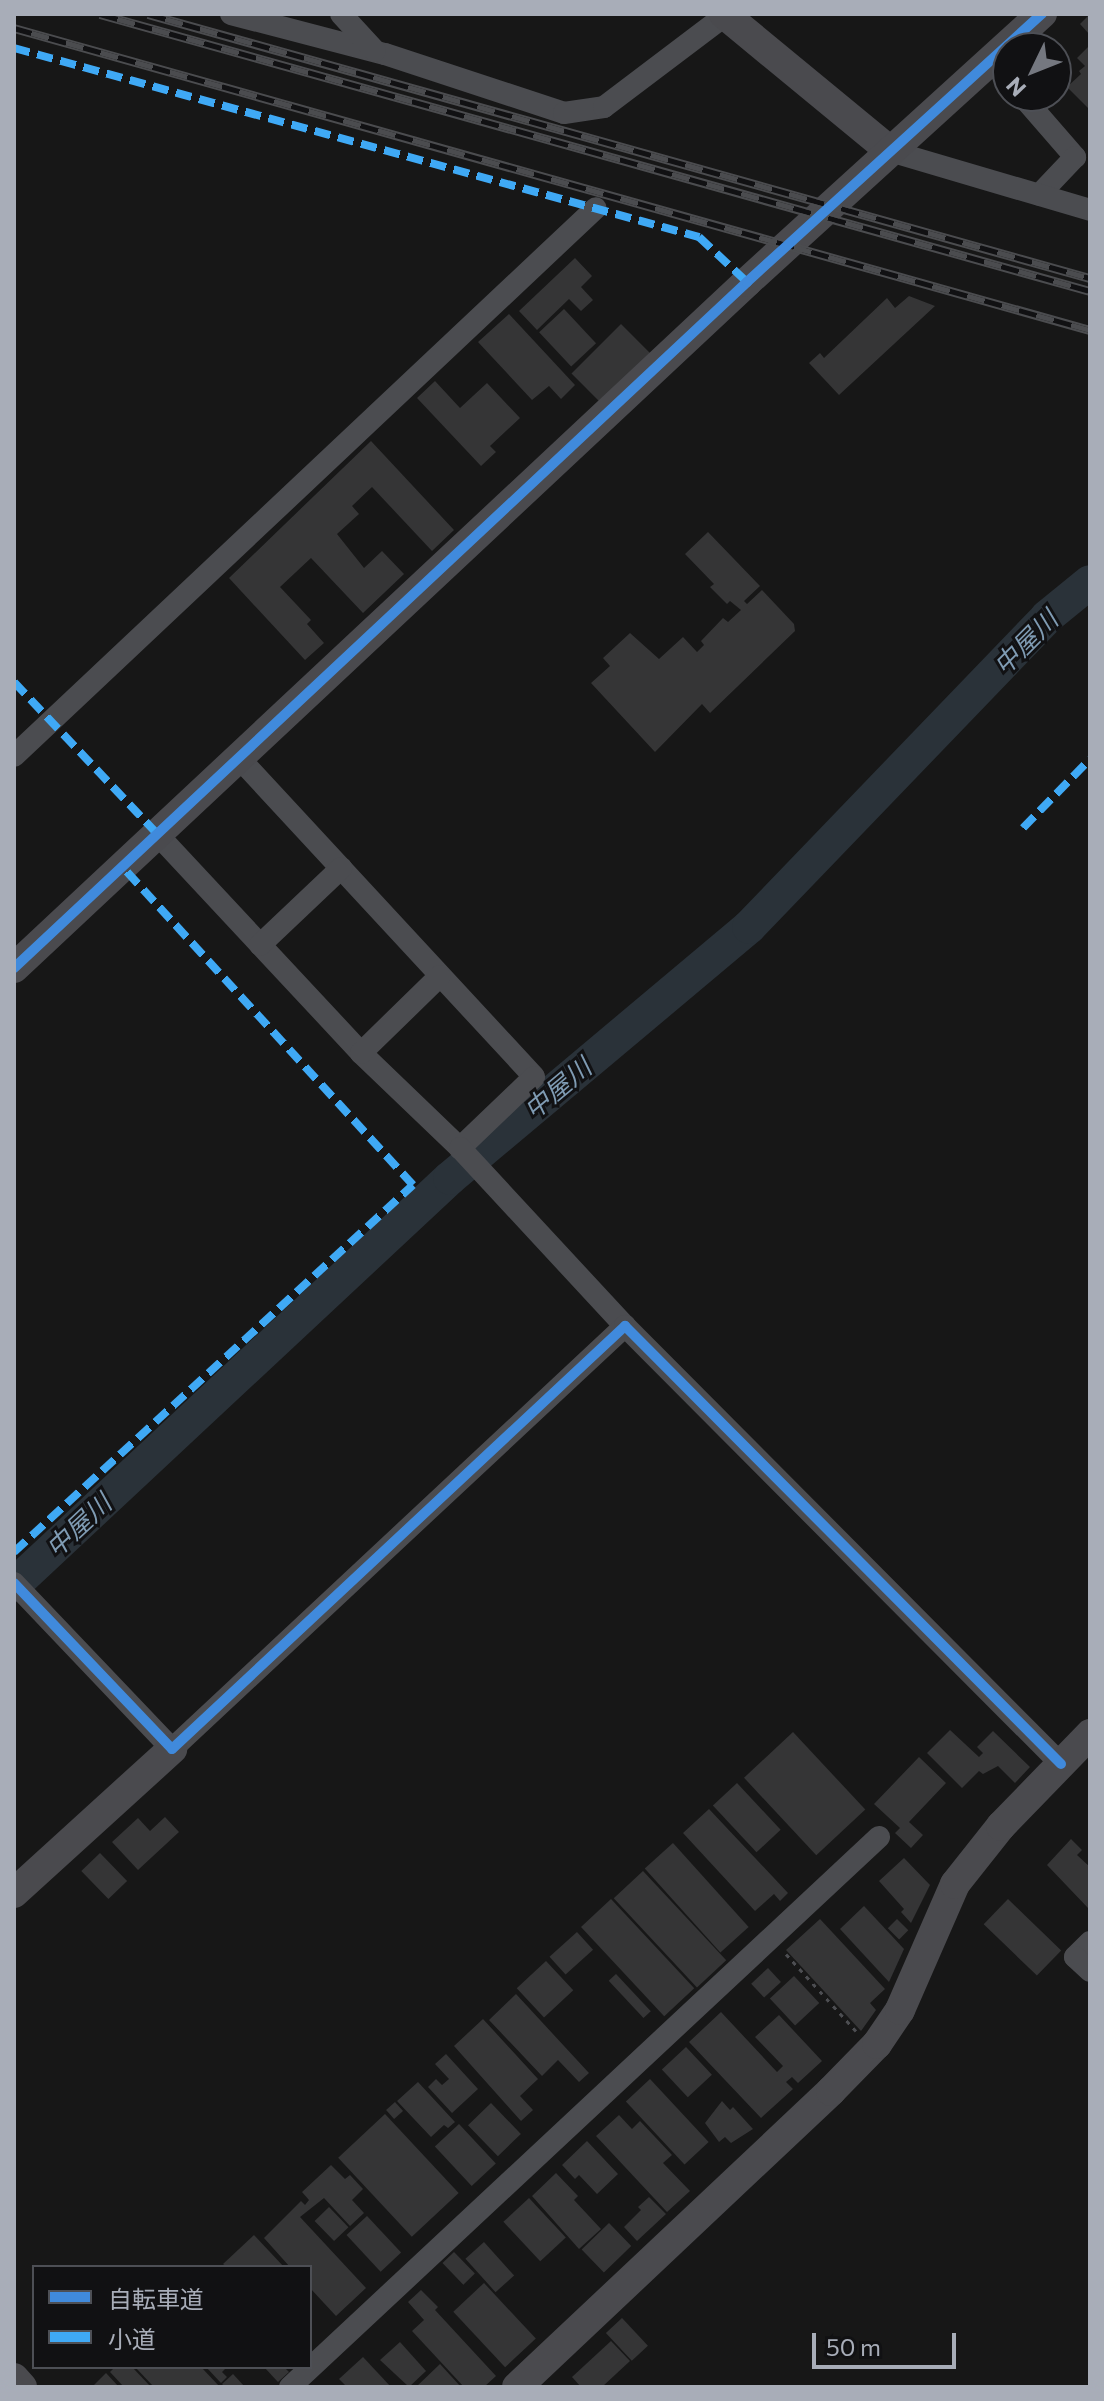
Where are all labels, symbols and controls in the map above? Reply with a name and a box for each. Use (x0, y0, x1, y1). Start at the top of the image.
north arrow (992, 32, 1072, 112)
text: N (1000, 72, 1031, 103)
water label: 中屋川 (986, 603, 1064, 681)
water label: 中屋川 (517, 1051, 597, 1125)
water label: 中屋川 (39, 1487, 117, 1563)
legend (32, 2265, 312, 2369)
text: 自転車道 (108, 2284, 204, 2313)
scale bar (816, 2317, 960, 2367)
text: 小道 (108, 2324, 156, 2353)
text: 50 m (826, 2332, 881, 2361)

